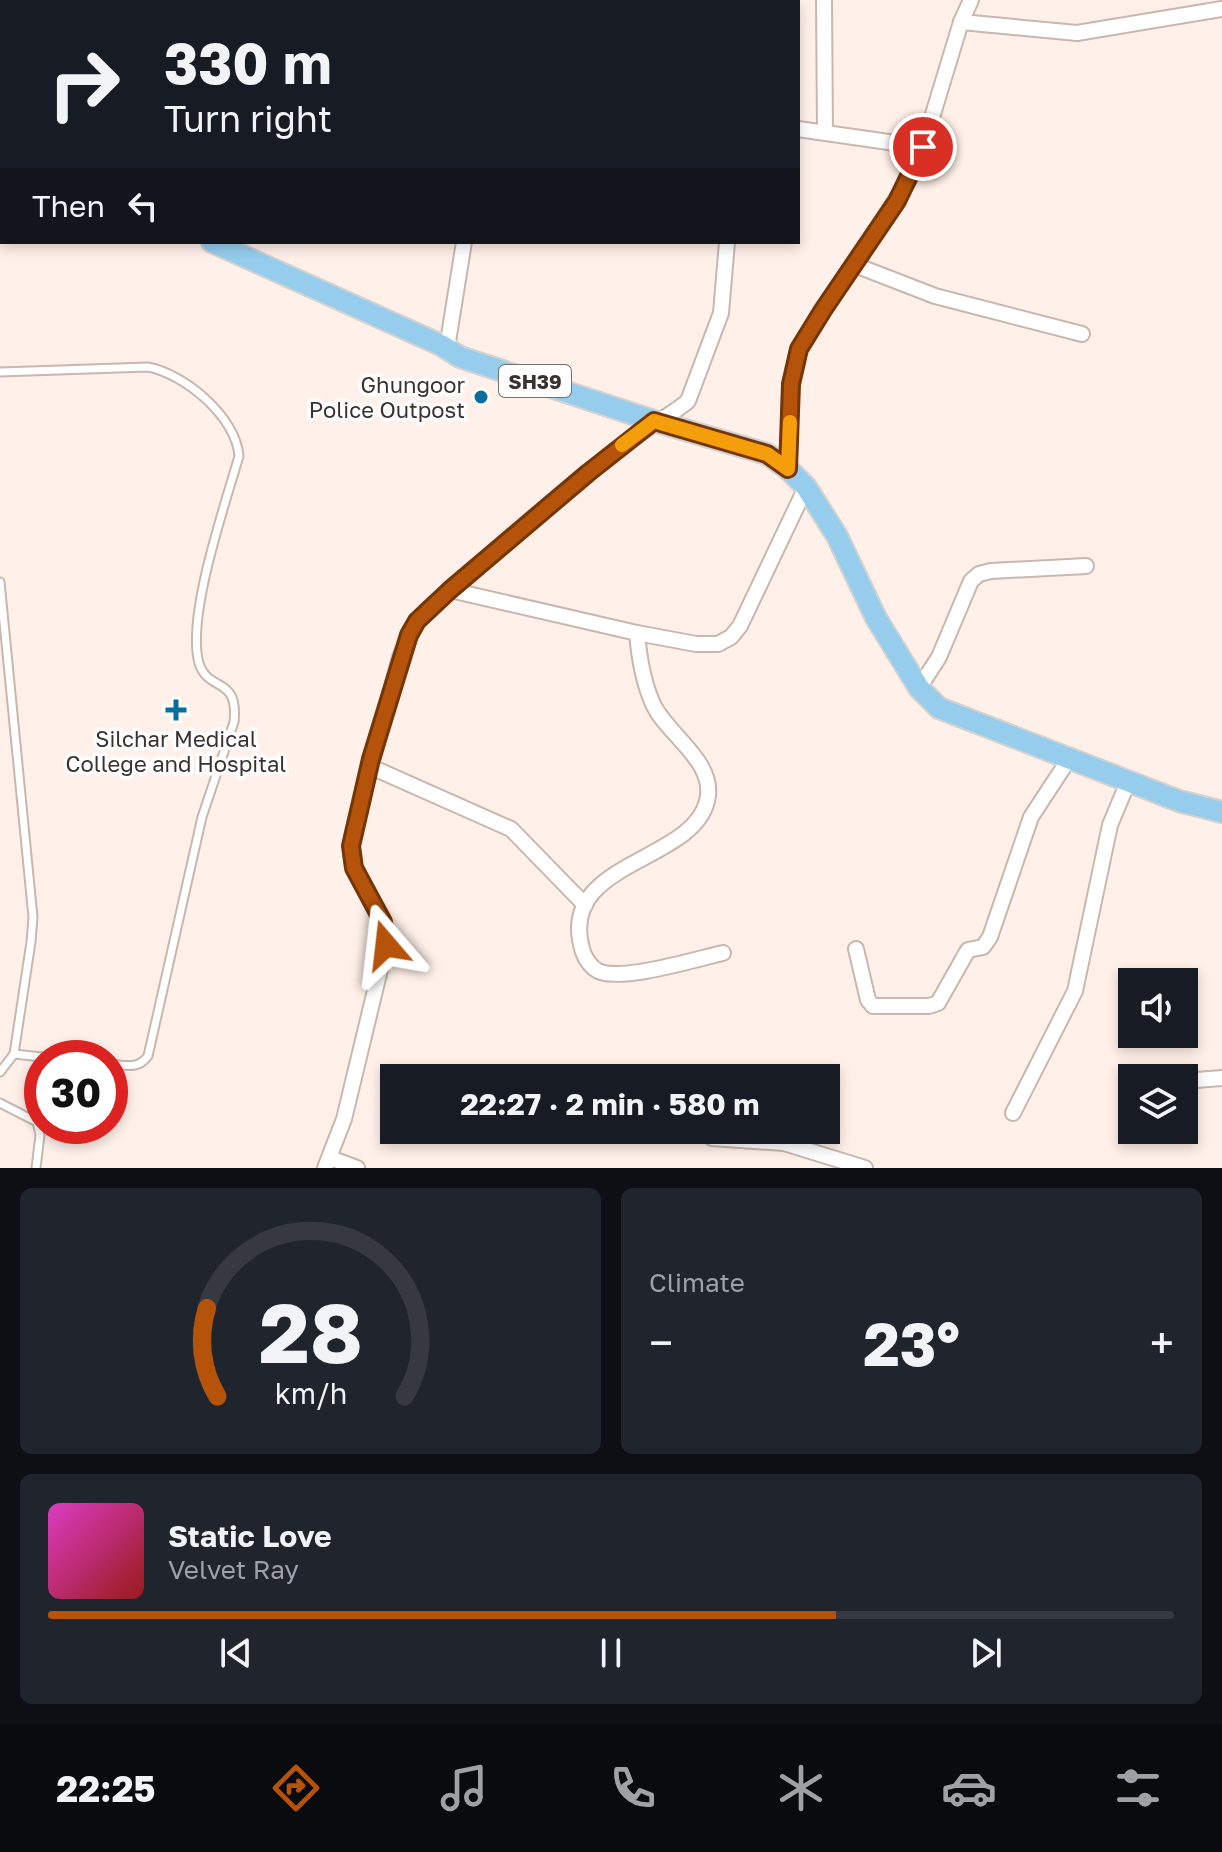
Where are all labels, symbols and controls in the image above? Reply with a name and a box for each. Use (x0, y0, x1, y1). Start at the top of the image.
text: 330 m (164, 29, 332, 96)
icon: right (32, 32, 136, 136)
text: Turn right (164, 97, 332, 140)
pin (889, 113, 957, 181)
icon: arrive (901, 125, 945, 169)
icon: left (121, 184, 165, 228)
text: Then (32, 188, 105, 224)
road number: SH39 (499, 365, 571, 397)
place label: Ghungoor Police Outpost (309, 371, 465, 423)
marker: Ghungoor Police Outpost (472, 388, 490, 406)
marker: Silchar Medical College and Hospital (165, 699, 187, 721)
place label: Silchar Medical College and Hospital (66, 725, 286, 777)
position arrow (344, 903, 428, 987)
map controls (1118, 968, 1198, 1144)
button: sound (1118, 968, 1198, 1048)
speed limit sign: 30 (24, 1040, 128, 1144)
button: layers (1118, 1064, 1198, 1144)
text: 22:27 · 2 min · 580 m (460, 1086, 760, 1122)
text: Climate (649, 1267, 745, 1298)
text: 28 (259, 1281, 363, 1381)
text: 23° (863, 1307, 960, 1379)
text: − (649, 1316, 673, 1369)
text: + (1150, 1316, 1174, 1369)
text: km/h (274, 1376, 347, 1410)
text: Static Love (168, 1518, 332, 1554)
text: Velvet Ray (168, 1554, 299, 1585)
icon: previous (214, 1631, 258, 1675)
icon: pause (589, 1631, 633, 1675)
icon: next (964, 1631, 1008, 1675)
icon: directions (268, 1760, 324, 1816)
icon: music (436, 1760, 492, 1816)
icon: phone (605, 1760, 661, 1816)
icon: climate (773, 1760, 829, 1816)
icon: car (941, 1760, 997, 1816)
icon: filters (1110, 1760, 1166, 1816)
text: 22:25 (56, 1767, 156, 1810)

